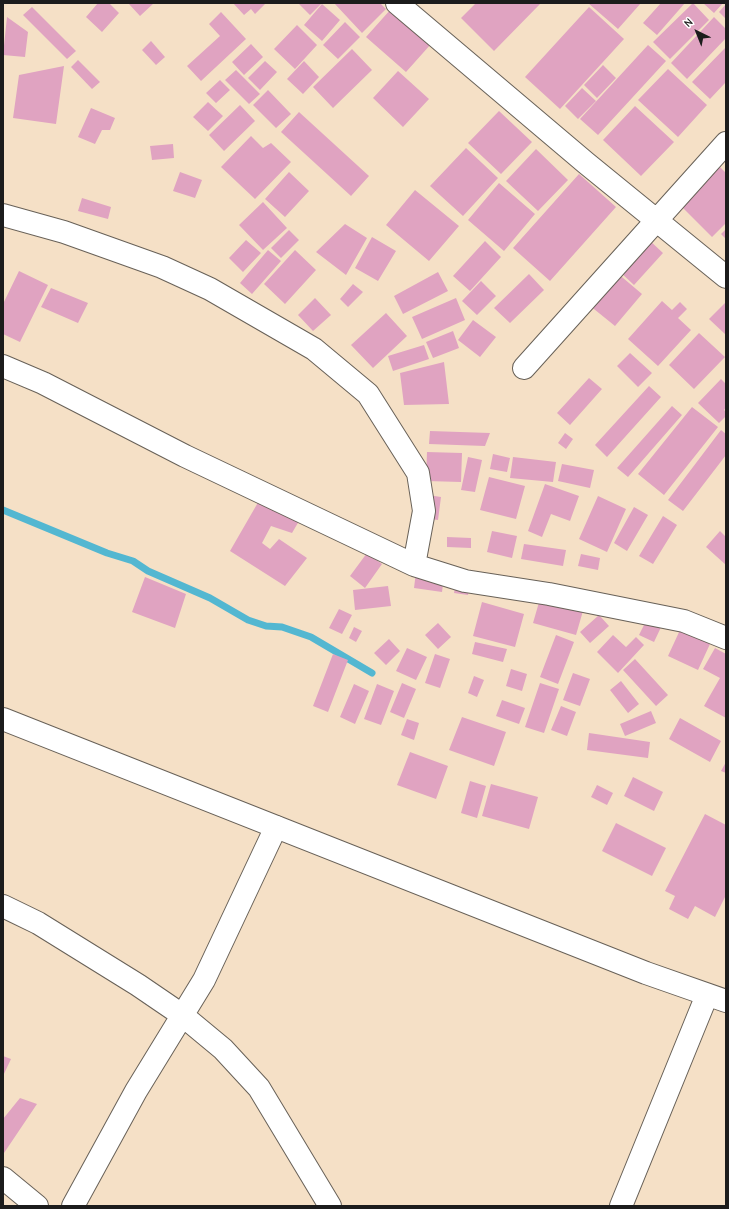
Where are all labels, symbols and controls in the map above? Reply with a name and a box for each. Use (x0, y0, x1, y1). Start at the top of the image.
north arrow (677, 12, 717, 52)
text: N (681, 16, 696, 30)

